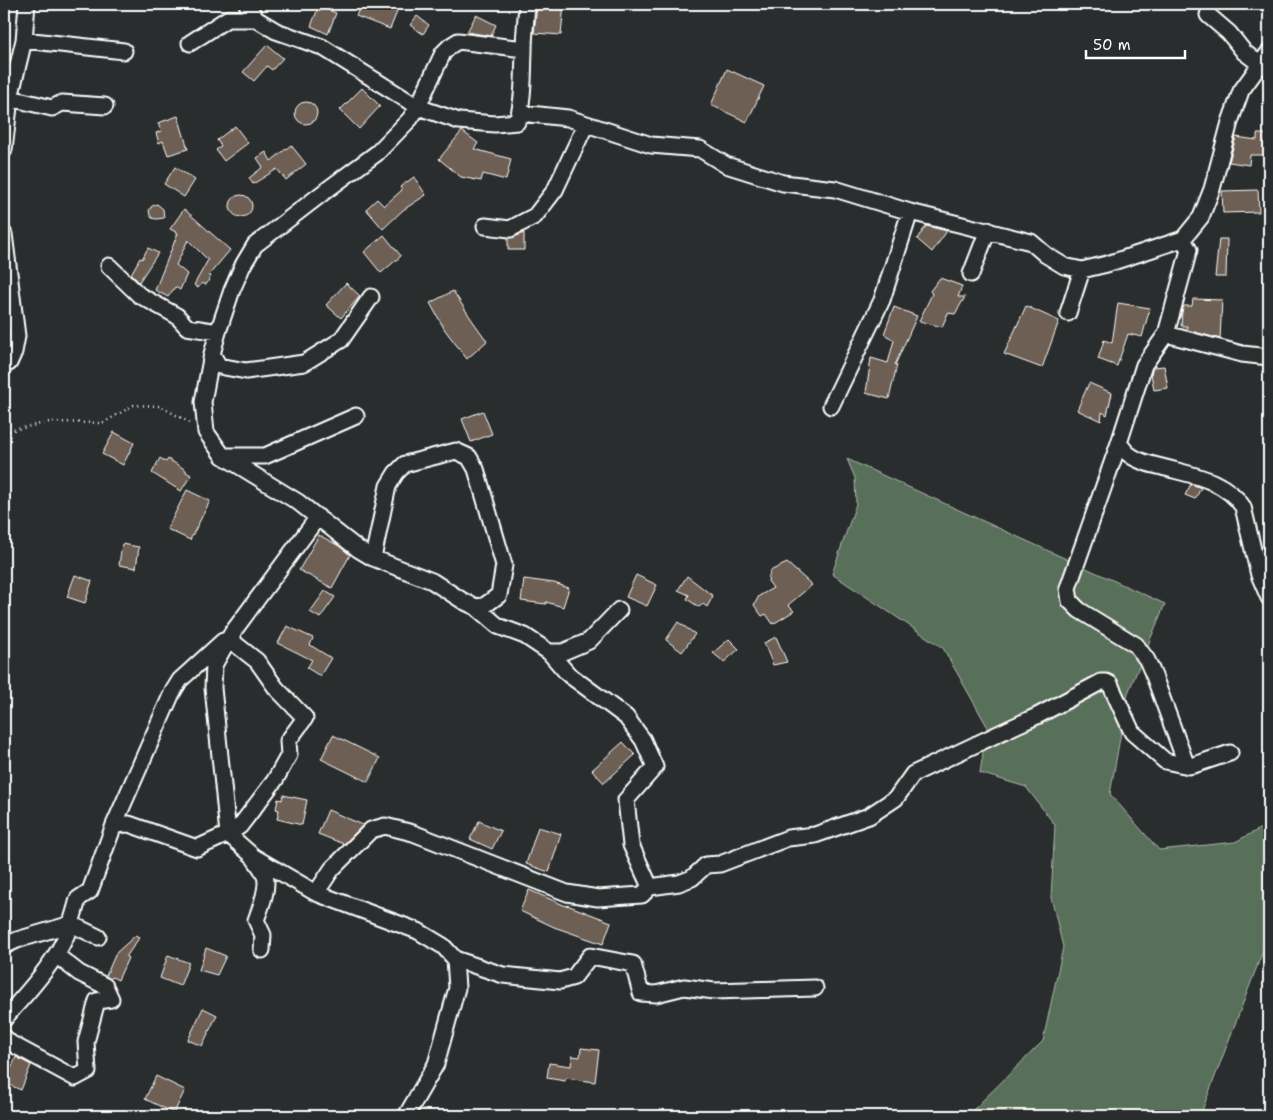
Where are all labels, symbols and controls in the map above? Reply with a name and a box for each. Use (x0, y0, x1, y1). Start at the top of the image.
scale bar (1086, 28, 1184, 60)
text: 50 m (1093, 35, 1131, 55)

